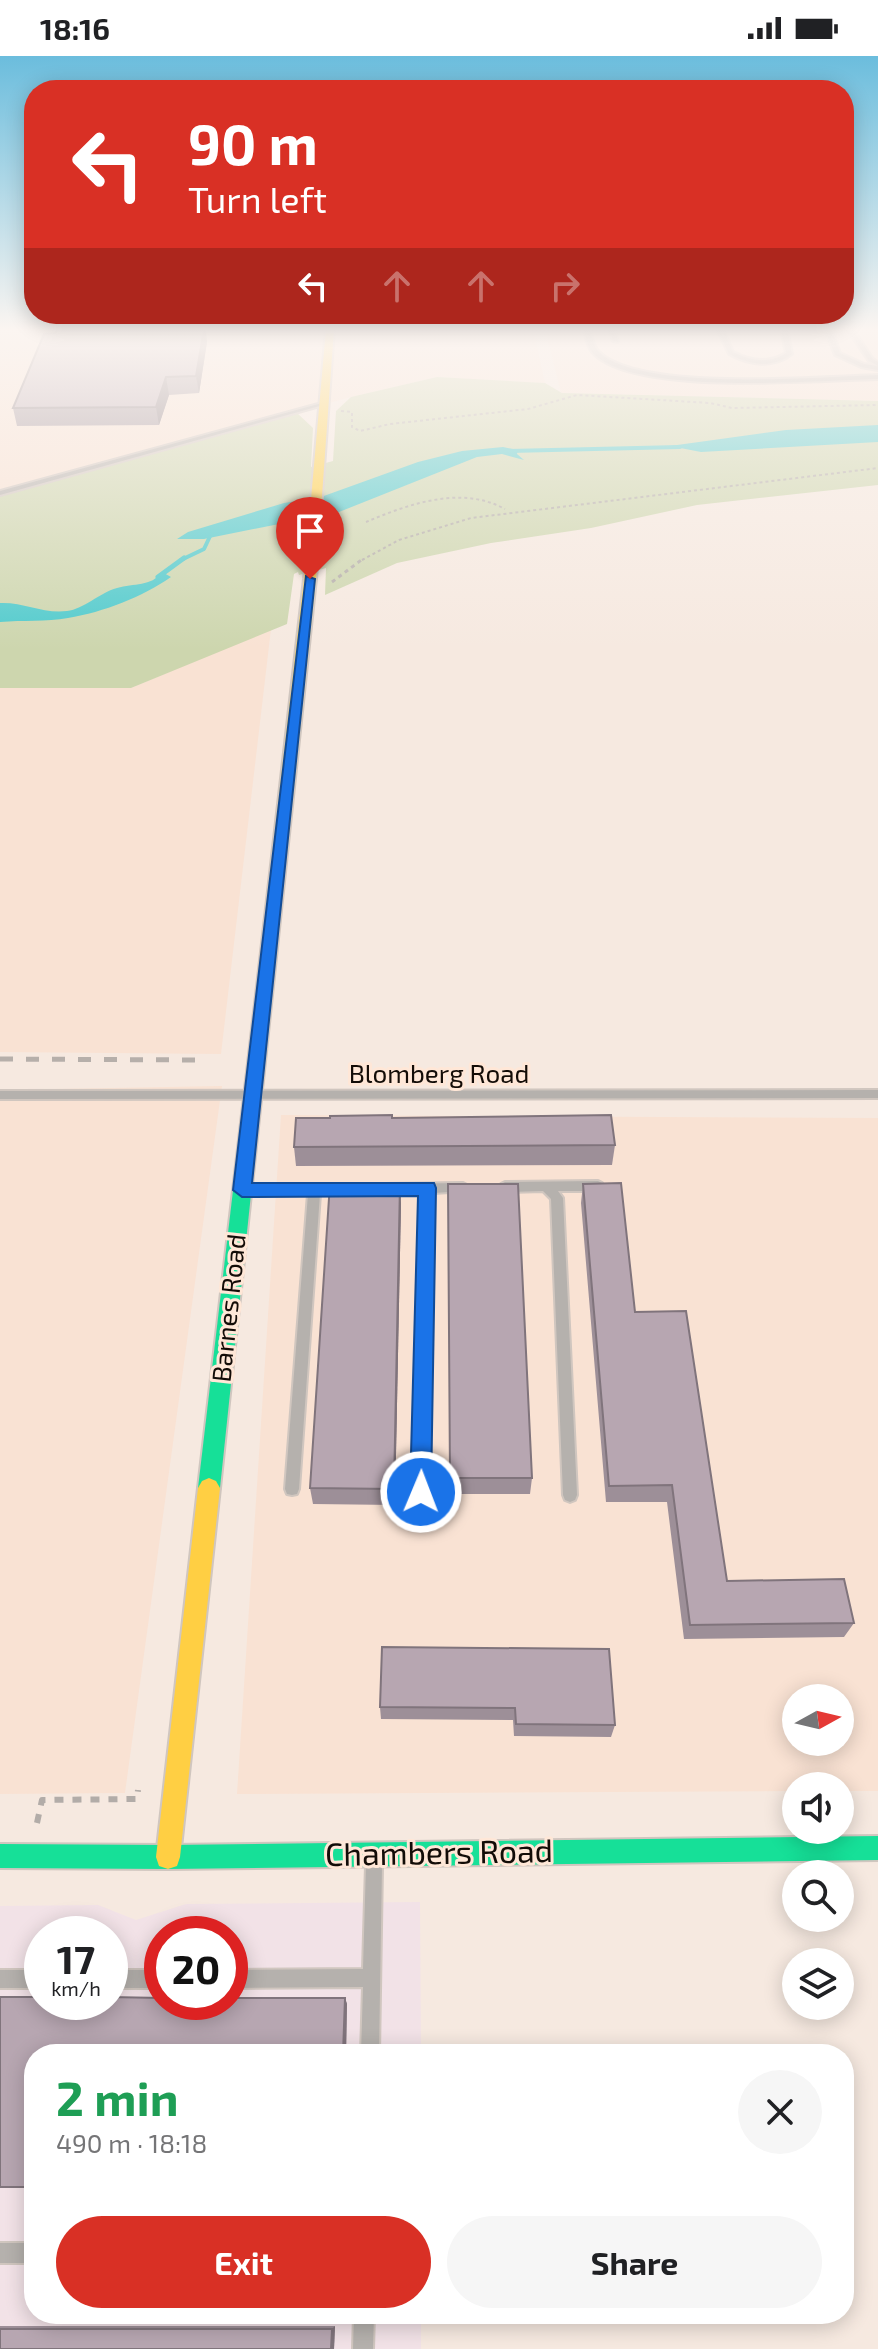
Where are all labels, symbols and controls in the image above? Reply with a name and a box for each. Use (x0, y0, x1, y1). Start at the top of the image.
text: 18:16 (40, 10, 110, 46)
text: 90 m (188, 109, 318, 176)
icon: left (56, 112, 160, 216)
text: Turn left (188, 177, 327, 220)
icon: left (291, 264, 335, 308)
icon: ahead (375, 264, 419, 308)
icon: ahead (459, 264, 503, 308)
icon: right (543, 264, 587, 308)
pin (276, 497, 344, 579)
icon: arrive (288, 509, 332, 553)
street label: Blomberg Road (349, 1057, 529, 1088)
street label: Barnes Road (204, 1232, 251, 1383)
position arrow (379, 1450, 463, 1534)
north arrow (782, 1684, 854, 1756)
map controls (782, 1684, 854, 2020)
button: sound (782, 1772, 854, 1844)
street label: Chambers Road (325, 1830, 553, 1872)
button: search (782, 1860, 854, 1932)
speed limit sign: 20 (144, 1916, 248, 2020)
text: 17 (57, 1934, 95, 1982)
button: layers (782, 1948, 854, 2020)
text: km/h (51, 1976, 101, 2000)
text: 2 min (56, 2068, 179, 2126)
button: close (738, 2070, 822, 2154)
text: 490 m · 18:18 (56, 2127, 207, 2158)
button: Exit (56, 2216, 431, 2308)
button: Share (447, 2216, 822, 2308)

